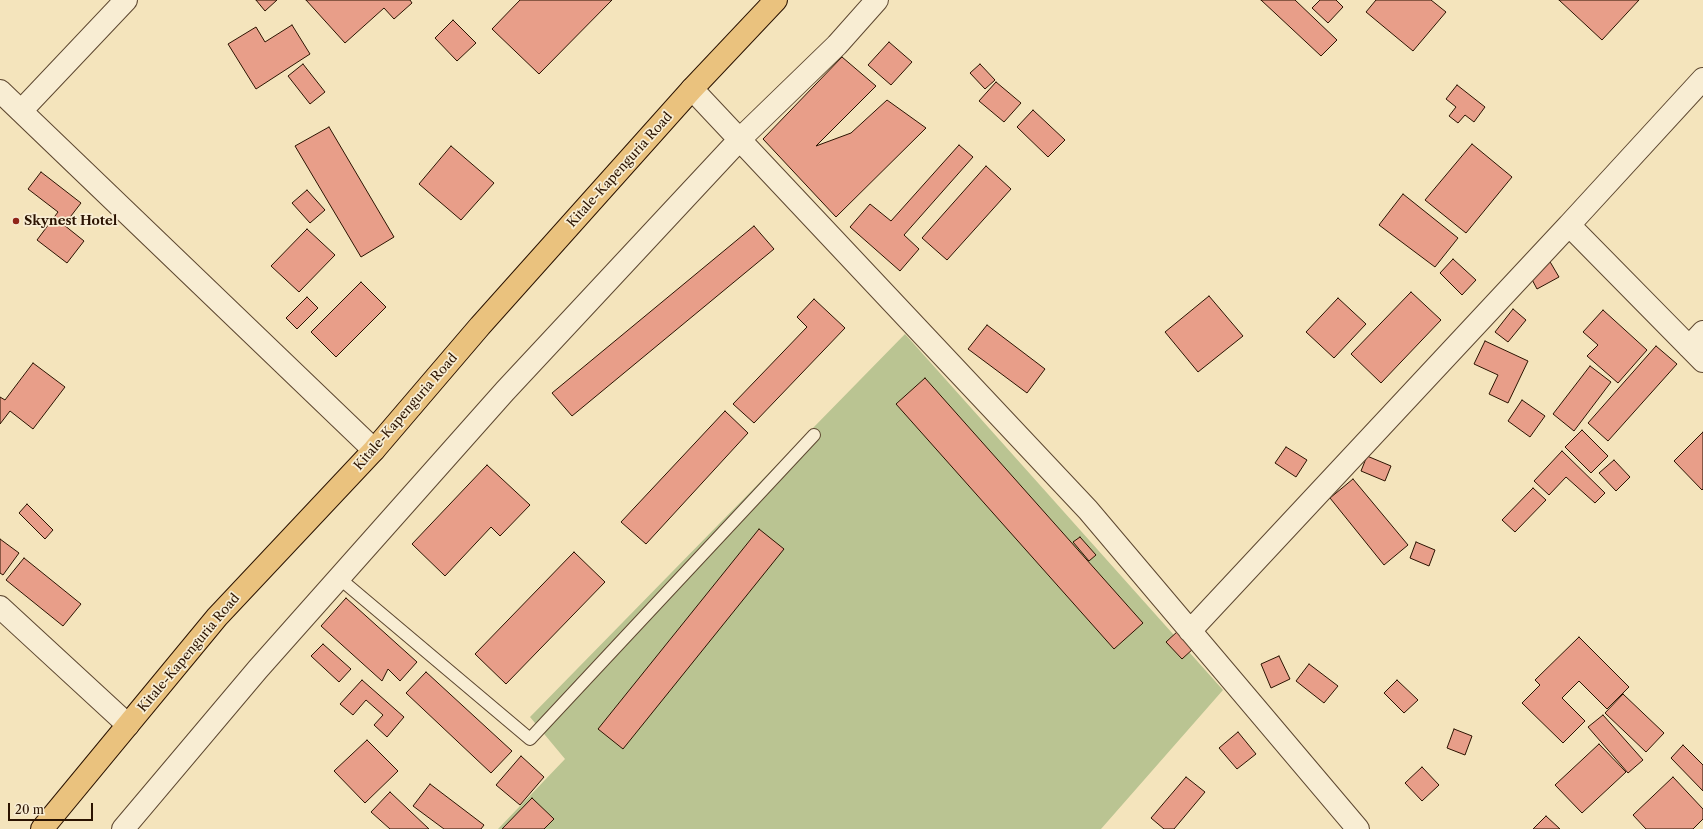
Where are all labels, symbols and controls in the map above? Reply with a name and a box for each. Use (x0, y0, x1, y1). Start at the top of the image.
street label: Kitale-Kapenguria Road (564, 109, 676, 231)
place label: Skynest Hotel (24, 213, 117, 229)
marker: Skynest Hotel (11, 216, 21, 226)
street label: Kitale-Kapenguria Road (351, 350, 461, 474)
street label: Kitale-Kapenguria Road (135, 591, 243, 715)
scale bar (10, 795, 95, 821)
text: 20 m (15, 802, 44, 817)

